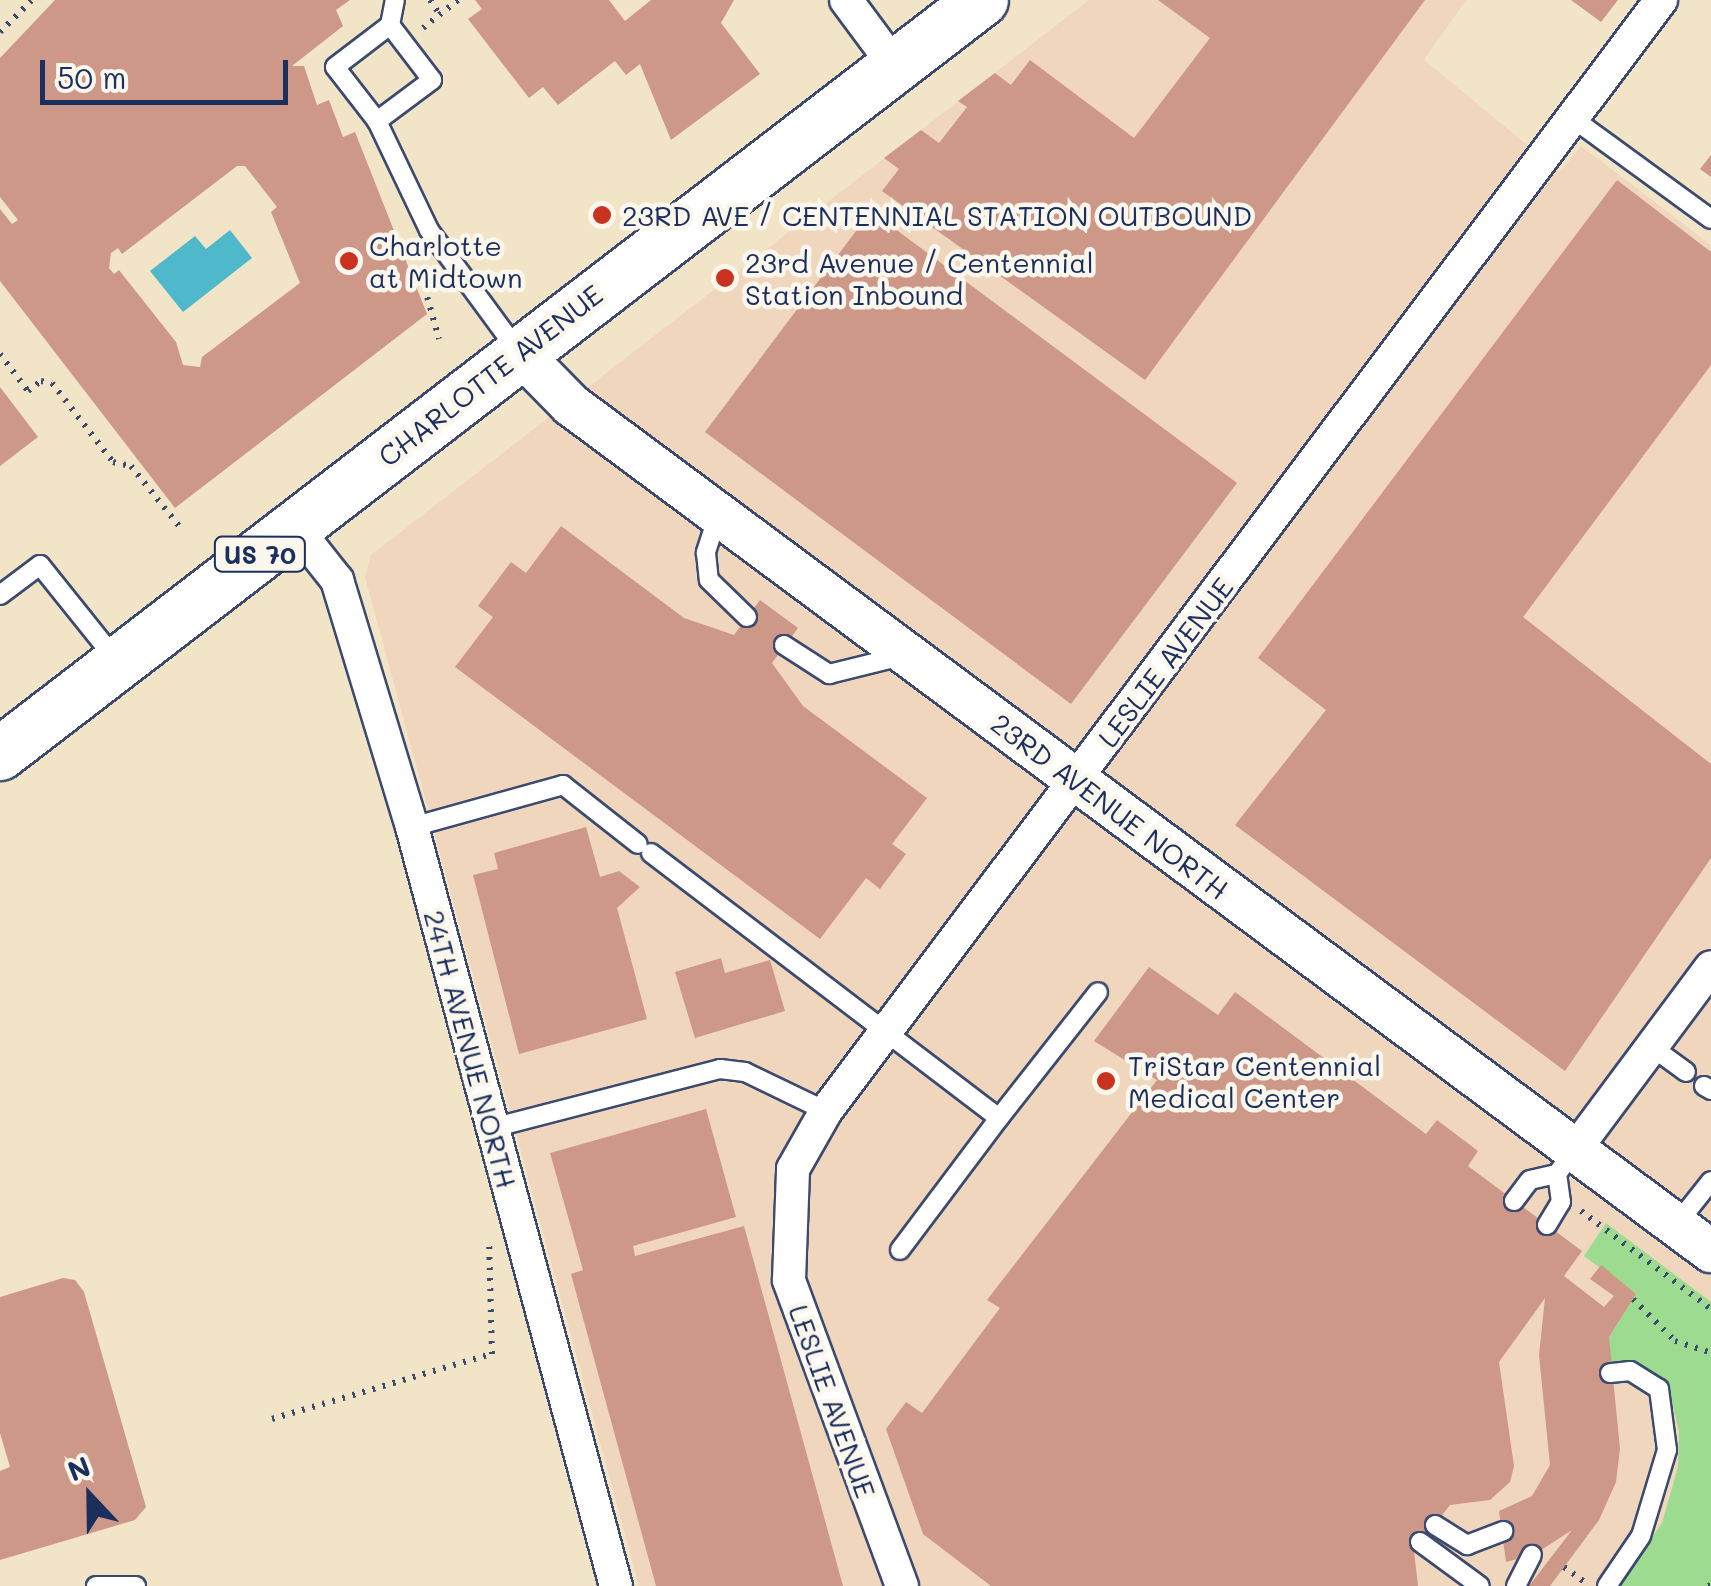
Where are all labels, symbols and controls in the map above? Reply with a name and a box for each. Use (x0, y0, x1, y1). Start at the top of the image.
scale bar (45, 40, 292, 102)
text: 50 m (57, 57, 127, 97)
place label: 23RD AVE / CENTENNIAL STATION OUTBOUND (622, 198, 1252, 232)
marker: 23RD AVE / CENTENNIAL STATION OUTBOUND (591, 204, 613, 226)
place label: Charlotte at Midtown (369, 228, 523, 294)
place label: 23rd Avenue / Centennial Station Inbound (745, 245, 1094, 311)
marker: Charlotte at Midtown (338, 250, 360, 272)
marker: 23rd Avenue / Centennial Station Inbound (714, 267, 736, 289)
street label: CHARLOTTE AVENUE (371, 277, 609, 473)
road number: US 70 (212, 534, 308, 574)
street label: LESLIE AVENUE (1090, 571, 1240, 753)
street label: 23RD AVENUE NORTH (985, 706, 1235, 906)
street label: 24TH AVENUE NORTH (418, 906, 524, 1192)
place label: TriStar Centennial Medical Center (1128, 1048, 1381, 1114)
marker: TriStar Centennial Medical Center (1093, 1068, 1119, 1094)
street label: LESLIE AVENUE (782, 1300, 884, 1502)
north arrow (40, 1446, 140, 1546)
text: N (62, 1448, 95, 1489)

